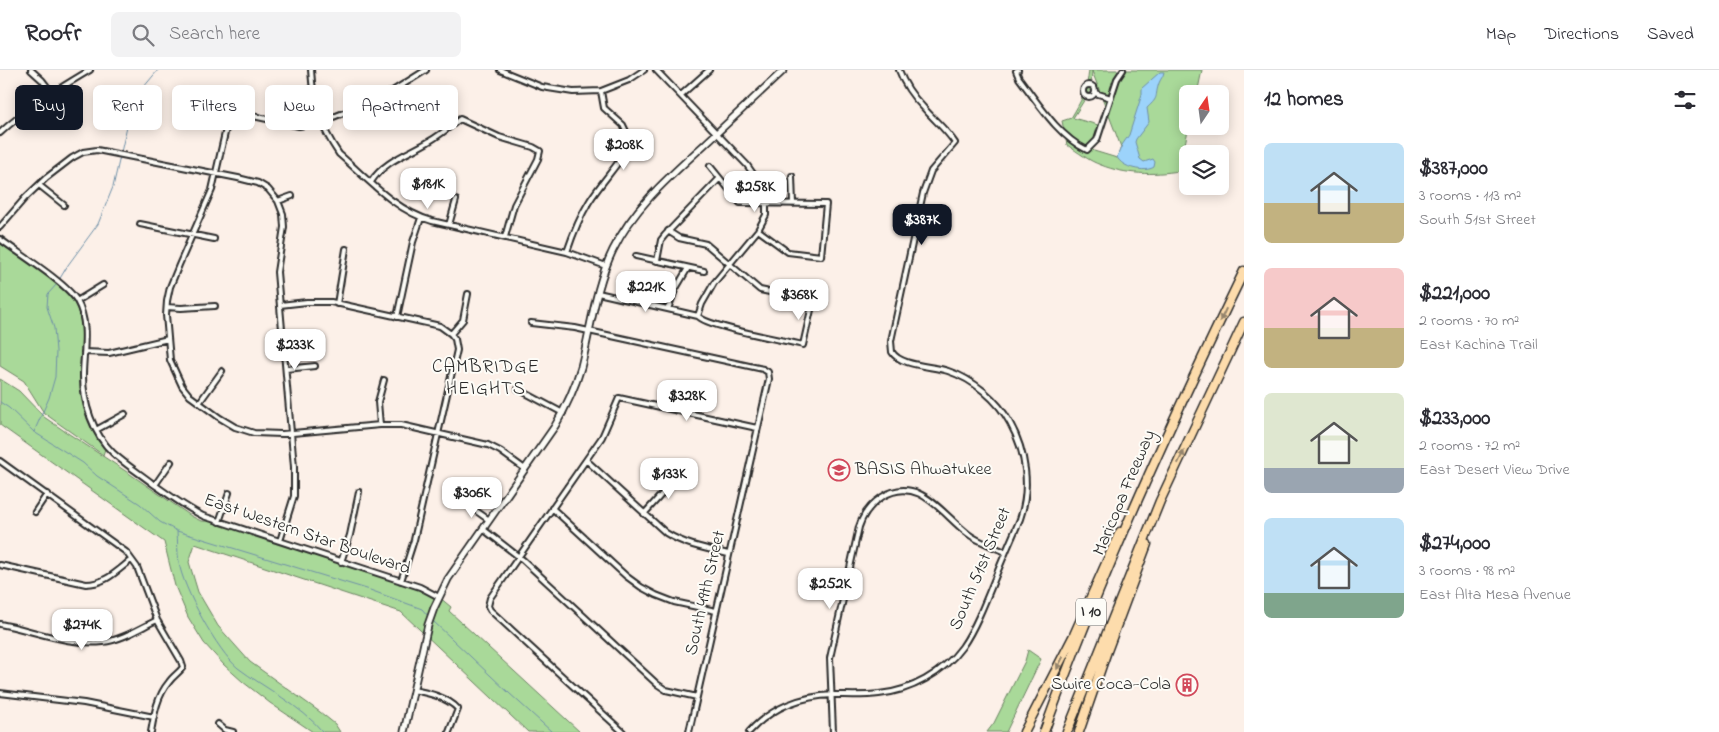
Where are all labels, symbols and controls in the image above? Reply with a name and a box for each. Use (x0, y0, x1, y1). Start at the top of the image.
search box (111, 12, 461, 57)
text: Roofr (25, 17, 81, 52)
icon: search (129, 21, 157, 49)
text: Search here (169, 21, 260, 48)
text: Map (1486, 22, 1516, 48)
text: Directions (1544, 22, 1619, 48)
text: Saved (1647, 22, 1694, 48)
chip: Buy (15, 85, 83, 130)
chip: Rent (93, 85, 162, 130)
chip: Filters (172, 85, 255, 130)
chip: New (265, 85, 333, 130)
chip: Apartment (343, 85, 458, 130)
north arrow (1179, 85, 1229, 135)
map controls (1179, 85, 1229, 195)
text: 12 homes (1264, 85, 1344, 115)
icon: filters (1671, 86, 1699, 114)
pin: $208K (589, 128, 659, 171)
text: $208K (605, 133, 643, 157)
button: layers (1179, 145, 1229, 195)
text: $387,000 (1419, 154, 1488, 184)
icon: home (1304, 163, 1364, 223)
pin: $181K (393, 168, 463, 210)
pin: $258K (720, 170, 790, 213)
text: $181K (411, 172, 445, 196)
text: $258K (735, 175, 775, 199)
text: 3 rooms · 113 m² (1419, 184, 1521, 208)
pin: $387K (887, 204, 957, 246)
text: $387K (904, 208, 940, 232)
text: South 51st Street (1419, 208, 1536, 232)
pin: $221K (611, 270, 681, 313)
text: $221K (627, 275, 665, 299)
pin: $368K (764, 278, 834, 321)
text: $221,000 (1419, 279, 1490, 309)
text: $368K (780, 283, 818, 307)
icon: home (1304, 288, 1364, 348)
one-way arrow (1219, 308, 1227, 322)
text: 2 rooms · 70 m² (1419, 309, 1519, 333)
pin: $233K (260, 328, 330, 371)
text: $233K (276, 333, 314, 357)
text: East Kachina Trail (1419, 333, 1538, 357)
district label: CAMBRIDGE HEIGHTS (432, 354, 540, 403)
pin: $328K (652, 380, 722, 422)
text: $328K (668, 384, 706, 408)
text: $233,000 (1419, 404, 1490, 434)
icon: home (1304, 413, 1364, 473)
street label: Maricopa Freeway (1087, 426, 1163, 560)
text: 2 rooms · 72 m² (1419, 434, 1520, 458)
one-way arrow (1177, 450, 1185, 464)
place label: BASIS Ahwatukee (854, 457, 992, 483)
pin: $133K (634, 458, 704, 500)
school or university icon: BASIS Ahwatukee (827, 458, 851, 482)
text: East Desert View Drive (1419, 458, 1570, 482)
text: $133K (651, 462, 687, 486)
pin: $306K (437, 476, 507, 519)
text: $306K (453, 481, 491, 505)
street label: East Western Star Boulevard (200, 487, 414, 583)
street label: South 51st Street (943, 503, 1019, 635)
street label: South 49th Street (679, 528, 733, 658)
text: $274,000 (1419, 529, 1490, 559)
icon: home (1304, 538, 1364, 598)
text: 3 rooms · 98 m² (1419, 559, 1515, 583)
pin: $252K (795, 568, 865, 610)
text: $252K (809, 572, 851, 596)
text: East Alta Mesa Avenue (1419, 583, 1571, 607)
road number: I 10 (1076, 598, 1106, 626)
pin: $274K (47, 608, 117, 651)
text: $274K (63, 613, 101, 637)
one-way arrow (1056, 656, 1064, 671)
place label: Swire Coca-Cola (1051, 672, 1171, 698)
building icon: Swire Coca-Cola (1175, 673, 1199, 697)

